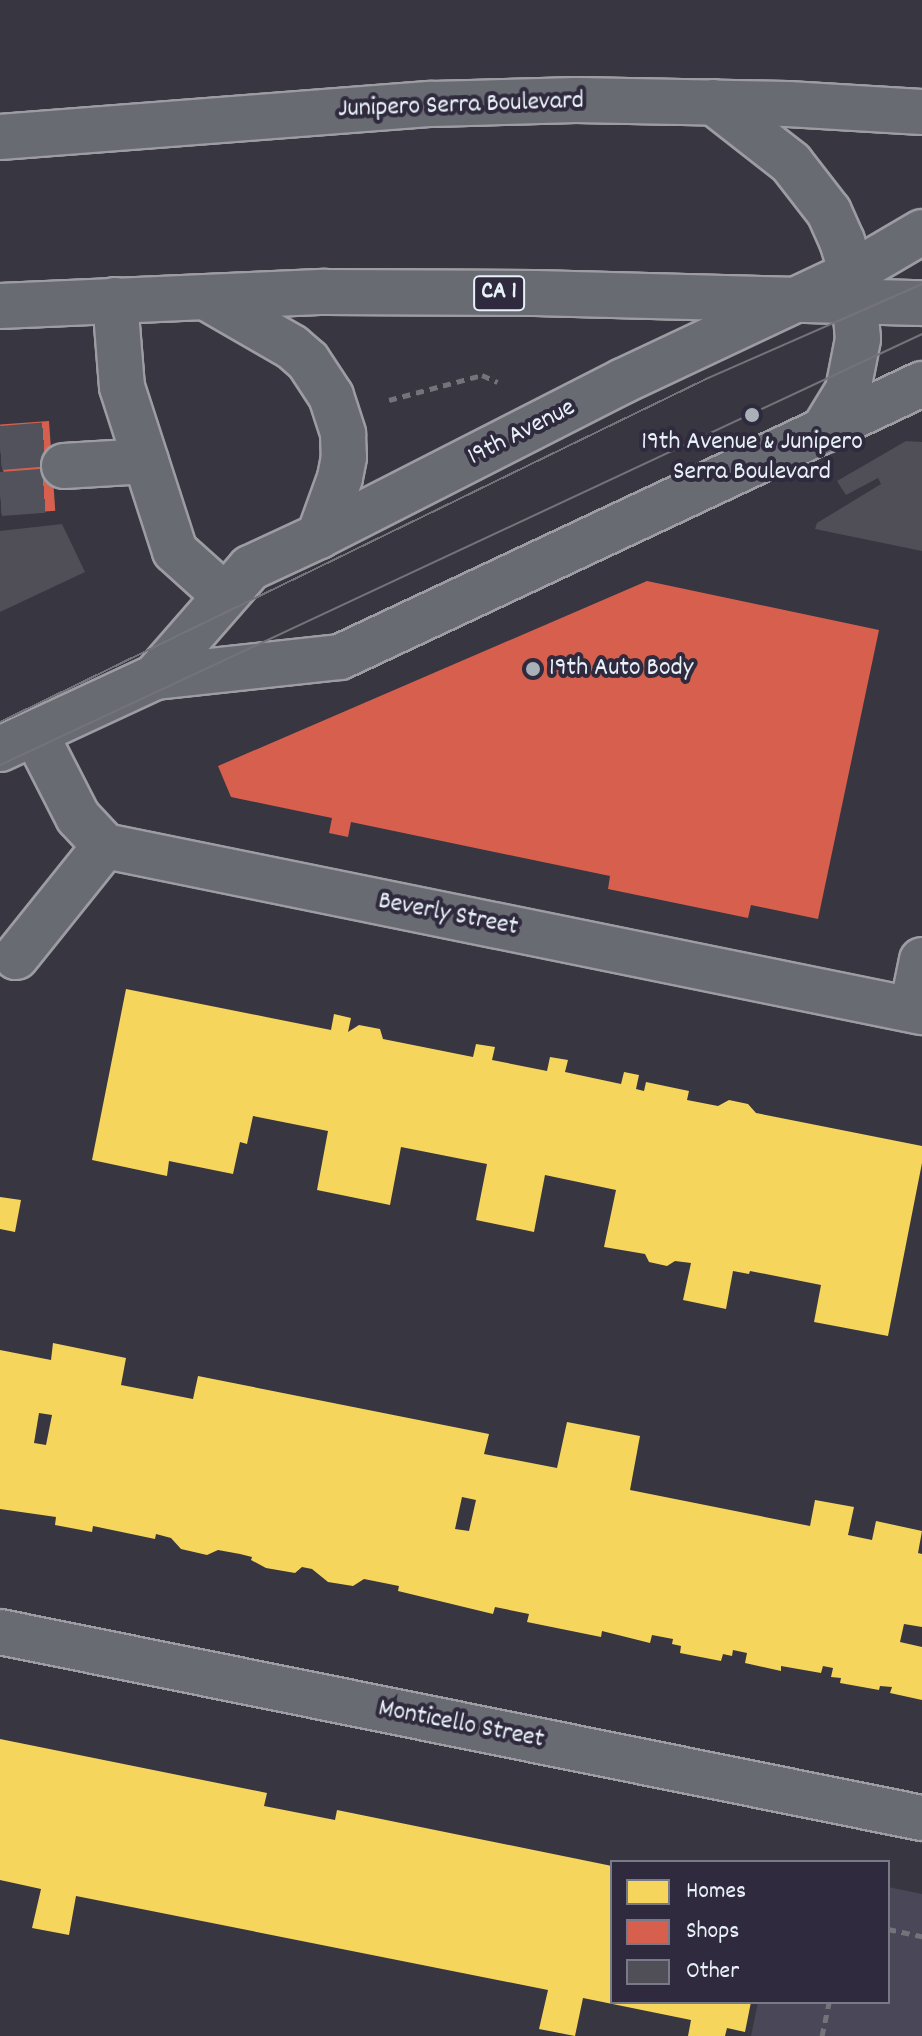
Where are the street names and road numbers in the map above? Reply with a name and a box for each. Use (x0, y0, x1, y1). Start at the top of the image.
street label: Junipero Serra Boulevard (338, 86, 584, 126)
road number: CA 1 (473, 273, 525, 313)
street label: 19th Avenue (463, 393, 581, 473)
street label: Beverly Street (376, 886, 520, 944)
street label: Monticello Street (375, 1694, 547, 1756)

